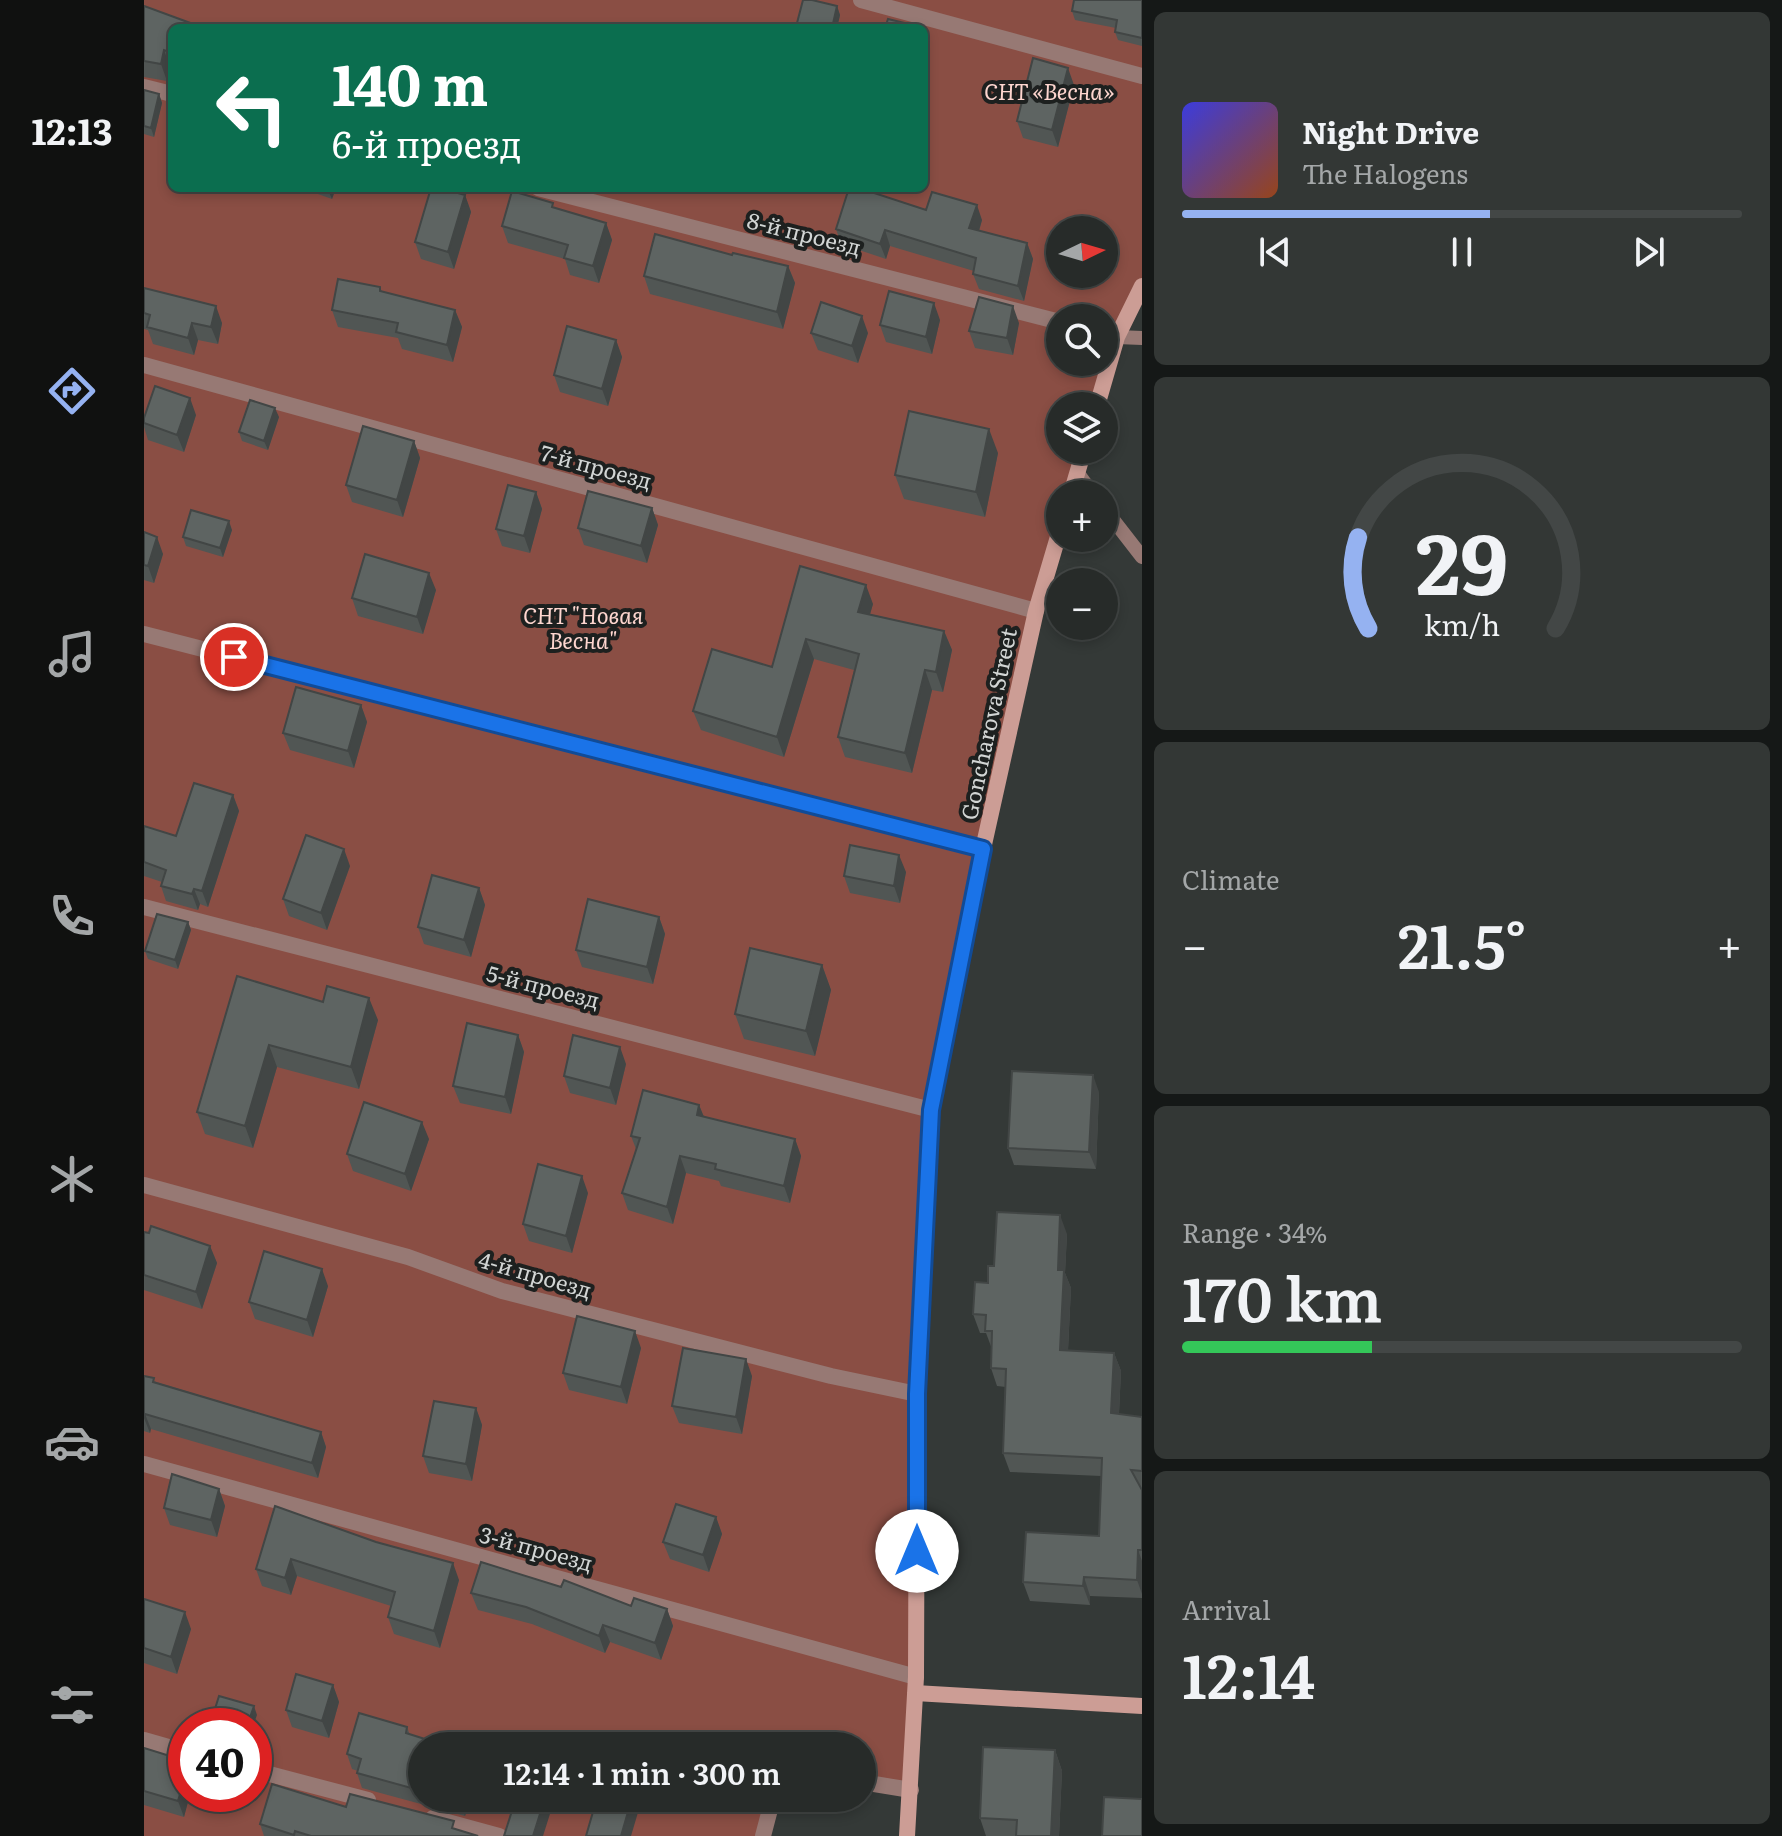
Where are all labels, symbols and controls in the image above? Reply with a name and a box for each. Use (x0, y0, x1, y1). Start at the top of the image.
text: 140 m (332, 40, 488, 123)
icon: left (200, 56, 304, 160)
park label: СНТ «Весна» (984, 74, 1114, 107)
text: 12:13 (31, 103, 113, 156)
text: Night Drive (1302, 109, 1479, 153)
text: 6-й проезд (332, 116, 522, 169)
text: The Halogens (1302, 153, 1468, 192)
street label: 8-й проезд (744, 202, 865, 263)
north arrow (1046, 216, 1118, 288)
map controls (1046, 216, 1118, 640)
icon: previous (1253, 230, 1297, 274)
icon: pause (1440, 230, 1484, 274)
icon: next (1627, 230, 1671, 274)
button: search (1046, 304, 1118, 376)
icon: directions (44, 363, 100, 419)
button: layers (1046, 392, 1118, 464)
street label: 7-й проезд (537, 435, 656, 496)
button: + (1046, 480, 1118, 552)
text: 29 (1416, 497, 1508, 621)
button: − (1046, 568, 1118, 640)
park label: СНТ "Новая Весна" (523, 598, 644, 656)
text: km/h (1424, 602, 1500, 645)
pin (200, 623, 268, 691)
street label: Goncharova Street (951, 625, 1024, 823)
icon: music (44, 626, 100, 682)
icon: arrive (212, 635, 256, 679)
text: Climate (1182, 859, 1280, 898)
icon: phone (44, 888, 100, 944)
text: 21.5° (1398, 898, 1526, 987)
text: − (1182, 910, 1208, 976)
text: + (1716, 910, 1742, 976)
street label: 5-й проезд (483, 956, 603, 1015)
icon: climate (44, 1151, 100, 1207)
text: Range · 34% (1182, 1212, 1327, 1251)
street label: 4-й проезд (475, 1242, 596, 1305)
text: 170 km (1182, 1251, 1382, 1340)
icon: car (44, 1414, 100, 1470)
position arrow (875, 1509, 959, 1593)
street label: 3-й проезд (476, 1517, 597, 1579)
text: Arrival (1182, 1589, 1271, 1628)
text: 12:14 (1182, 1628, 1315, 1717)
icon: filters (44, 1677, 100, 1733)
speed limit sign: 40 (168, 1708, 272, 1812)
text: 12:14 · 1 min · 300 m (503, 1750, 781, 1794)

